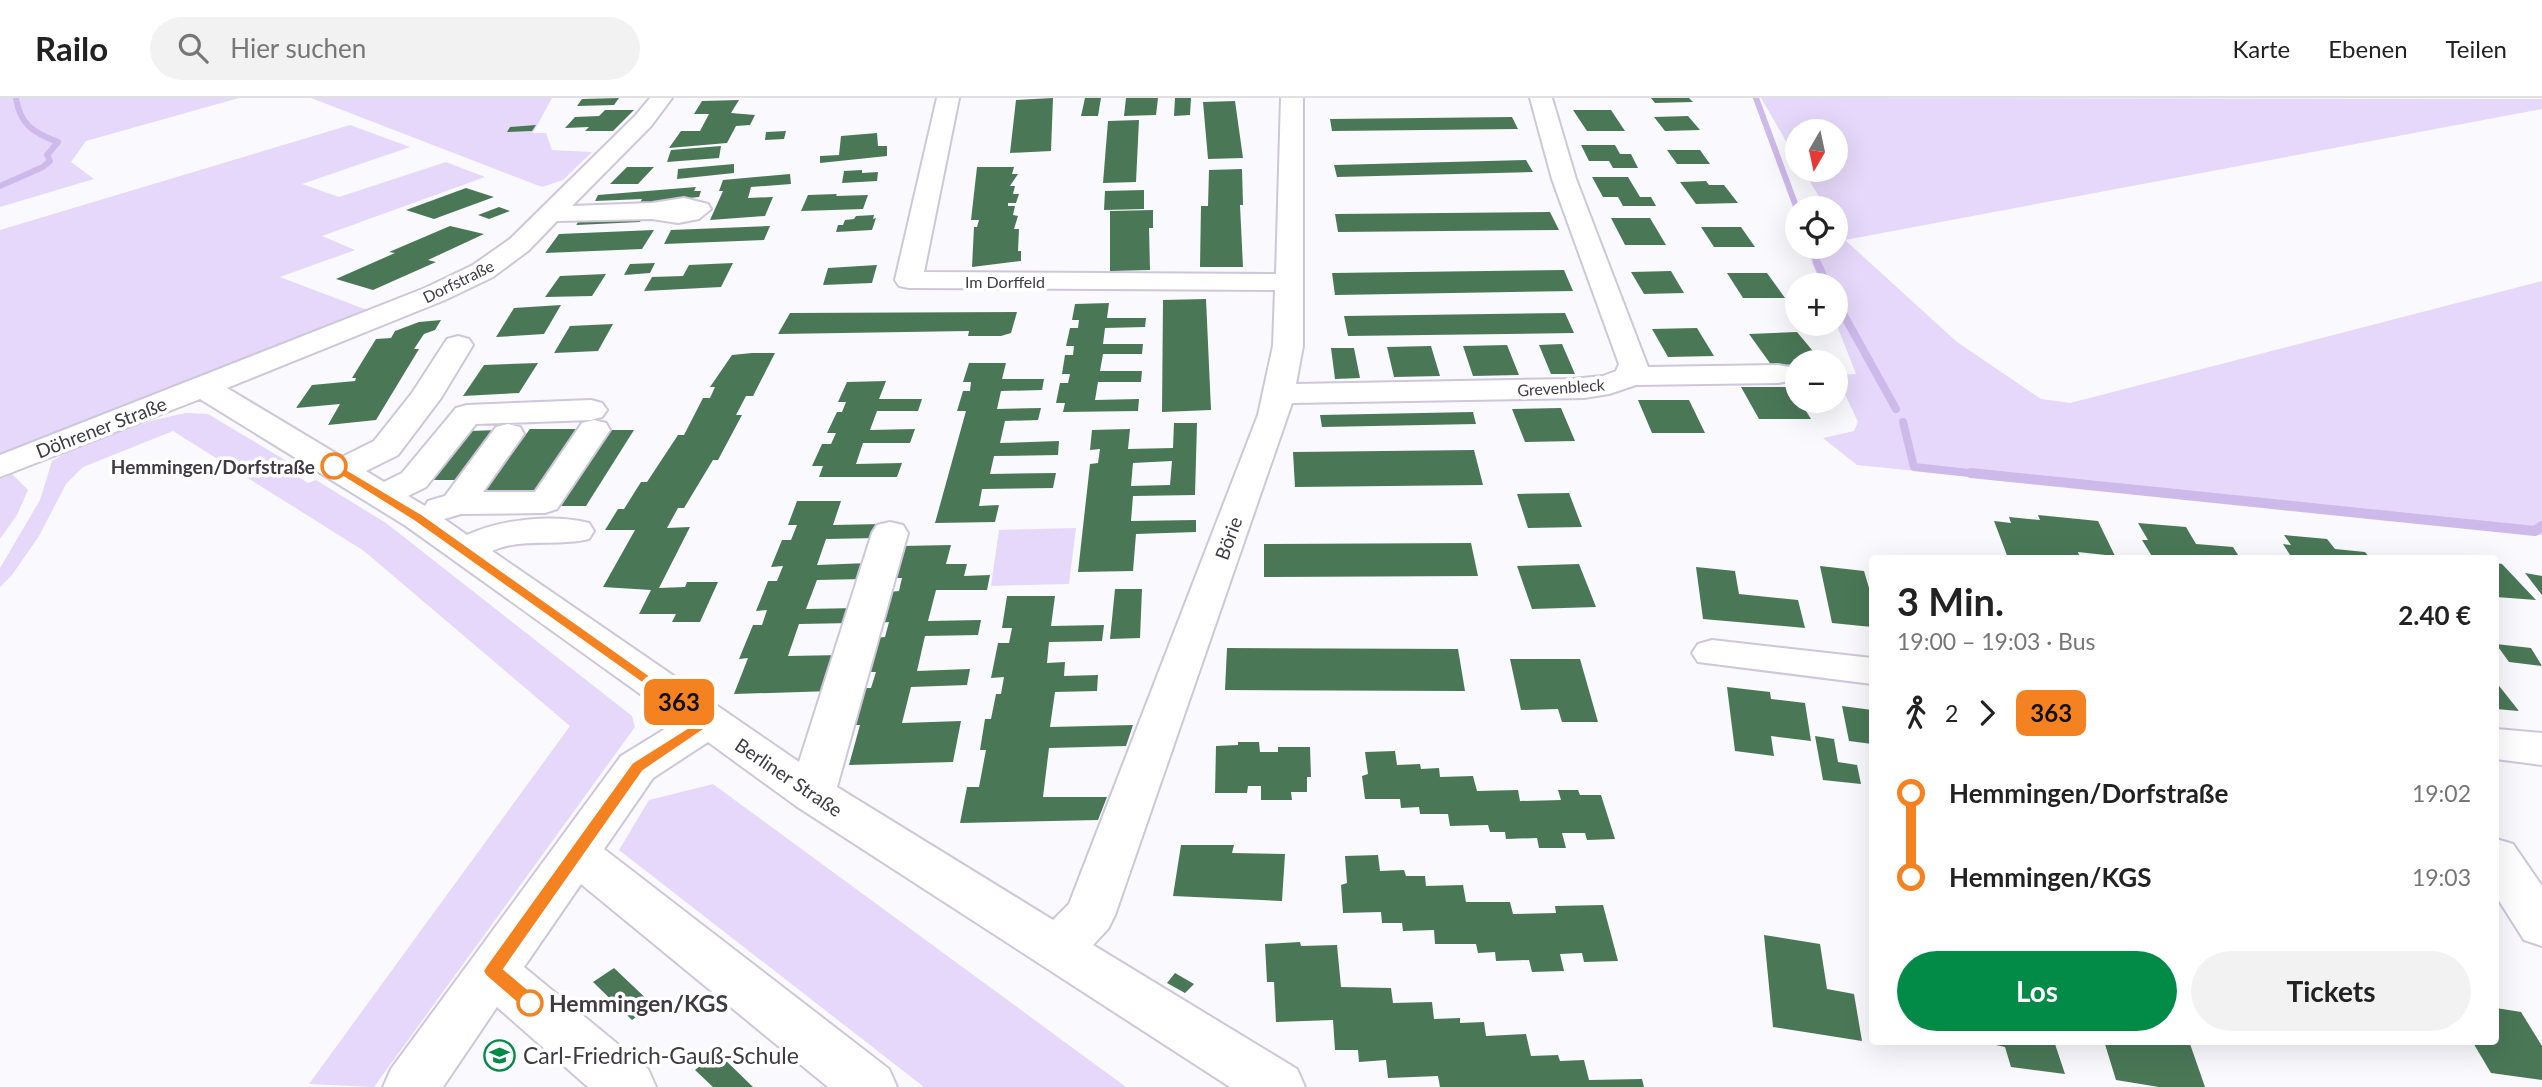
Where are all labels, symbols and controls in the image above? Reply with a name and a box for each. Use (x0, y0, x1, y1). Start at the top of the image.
search box (150, 17, 640, 80)
text: Railo (35, 28, 108, 68)
icon: search (174, 29, 212, 67)
text: Hier suchen (230, 32, 366, 64)
text: Karte (2233, 34, 2290, 63)
text: Ebenen (2328, 34, 2408, 63)
text: Teilen (2446, 34, 2507, 63)
north arrow (1785, 119, 1848, 182)
map controls (1785, 119, 1848, 413)
button: locate (1785, 196, 1848, 259)
street label: Dorfstraße (419, 256, 497, 306)
street label: Im Dorffeld (965, 272, 1045, 291)
button: + (1785, 273, 1848, 336)
button: − (1785, 350, 1848, 413)
street label: Grevenbleck (1517, 374, 1606, 400)
street label: Döhrener Straße (32, 391, 170, 463)
marker: Hemmingen/Dorfstraße (321, 453, 347, 479)
place label: Hemmingen/Dorfstraße (111, 455, 315, 478)
street label: Börie (1210, 513, 1246, 563)
text: 3 Min. (1897, 578, 2004, 624)
text: 2.40 € (2398, 599, 2471, 631)
text: 19:00 – 19:03 · Bus (1897, 627, 2096, 655)
line badge: 363 (639, 679, 719, 725)
text: 363 (658, 687, 700, 716)
icon: walk (1897, 694, 1935, 732)
icon: forward (1968, 694, 2006, 732)
text: 363 (2030, 698, 2072, 727)
text: 2 (1945, 699, 1958, 727)
street label: Berliner Straße (731, 733, 847, 821)
text: Hemmingen/Dorfstraße (1949, 777, 2228, 809)
text: 19:02 (2412, 779, 2471, 807)
text: Hemmingen/KGS (1949, 861, 2152, 893)
text: 19:03 (2412, 863, 2471, 891)
button: Los (1897, 951, 2177, 1031)
button: Tickets (2191, 951, 2471, 1031)
place label: Hemmingen/KGS (549, 989, 728, 1017)
marker: Hemmingen/KGS (517, 990, 543, 1016)
school or university icon: Carl-Friedrich-Gauß-Schule (483, 1038, 517, 1072)
place label: Carl-Friedrich-Gauß-Schule (523, 1041, 799, 1069)

